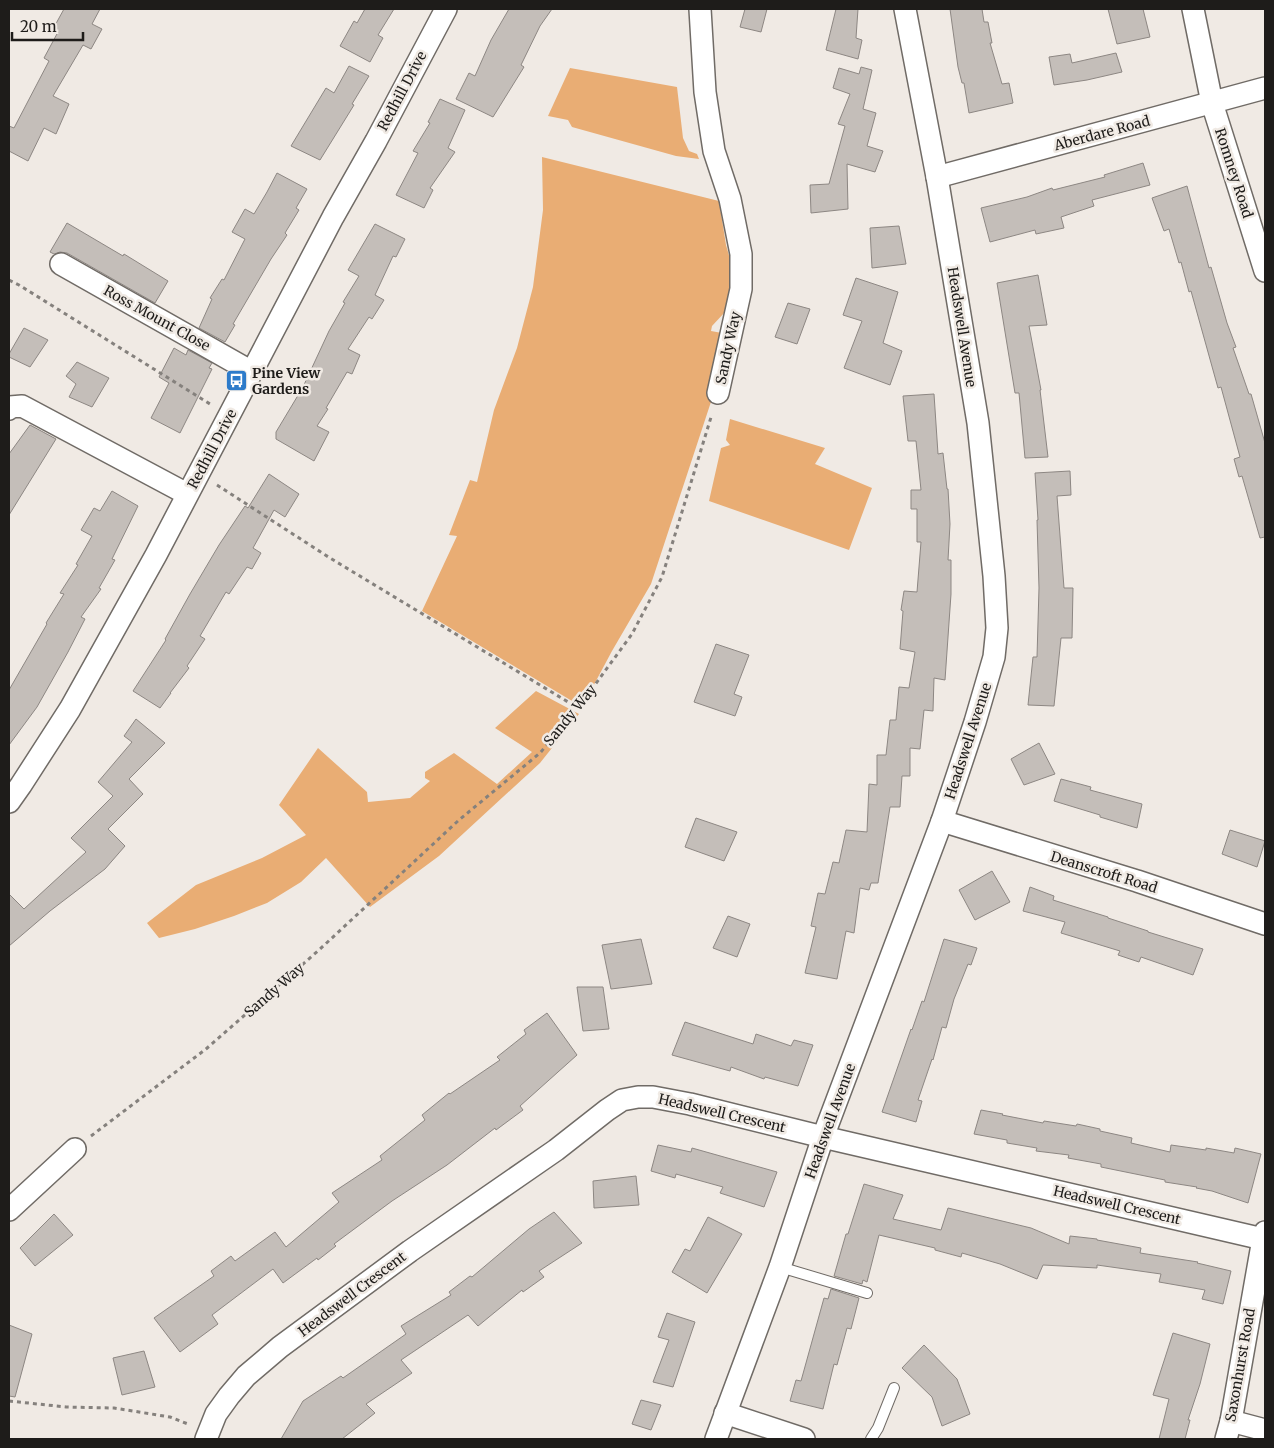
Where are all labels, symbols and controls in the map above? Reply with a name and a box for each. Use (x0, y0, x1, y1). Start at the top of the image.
scale bar (12, 10, 84, 42)
text: 20 m (20, 17, 57, 36)
street label: Redhill Drive (373, 48, 431, 134)
street label: Aberdare Road (1051, 111, 1152, 155)
street label: Romney Road (1211, 126, 1257, 221)
street label: Headswell Avenue (944, 266, 980, 388)
street label: Ross Mount Close (101, 281, 213, 355)
street label: Sandy Way (712, 309, 745, 386)
place label: Pine View Gardens (252, 364, 321, 398)
bus stop icon: Pine View Gardens (224, 369, 248, 393)
street label: Redhill Drive (183, 406, 241, 492)
street label: Sandy Way (540, 680, 601, 749)
street label: Headswell Avenue (941, 680, 995, 802)
street label: Deanscroft Road (1048, 847, 1160, 897)
street label: Sandy Way (240, 958, 308, 1021)
street label: Headswell Avenue (801, 1061, 859, 1181)
street label: Headswell Crescent (656, 1090, 788, 1137)
street label: Headswell Crescent (1051, 1182, 1183, 1229)
street label: Headswell Crescent (295, 1247, 410, 1340)
street label: Saxonhurst Road (1221, 1306, 1259, 1423)

